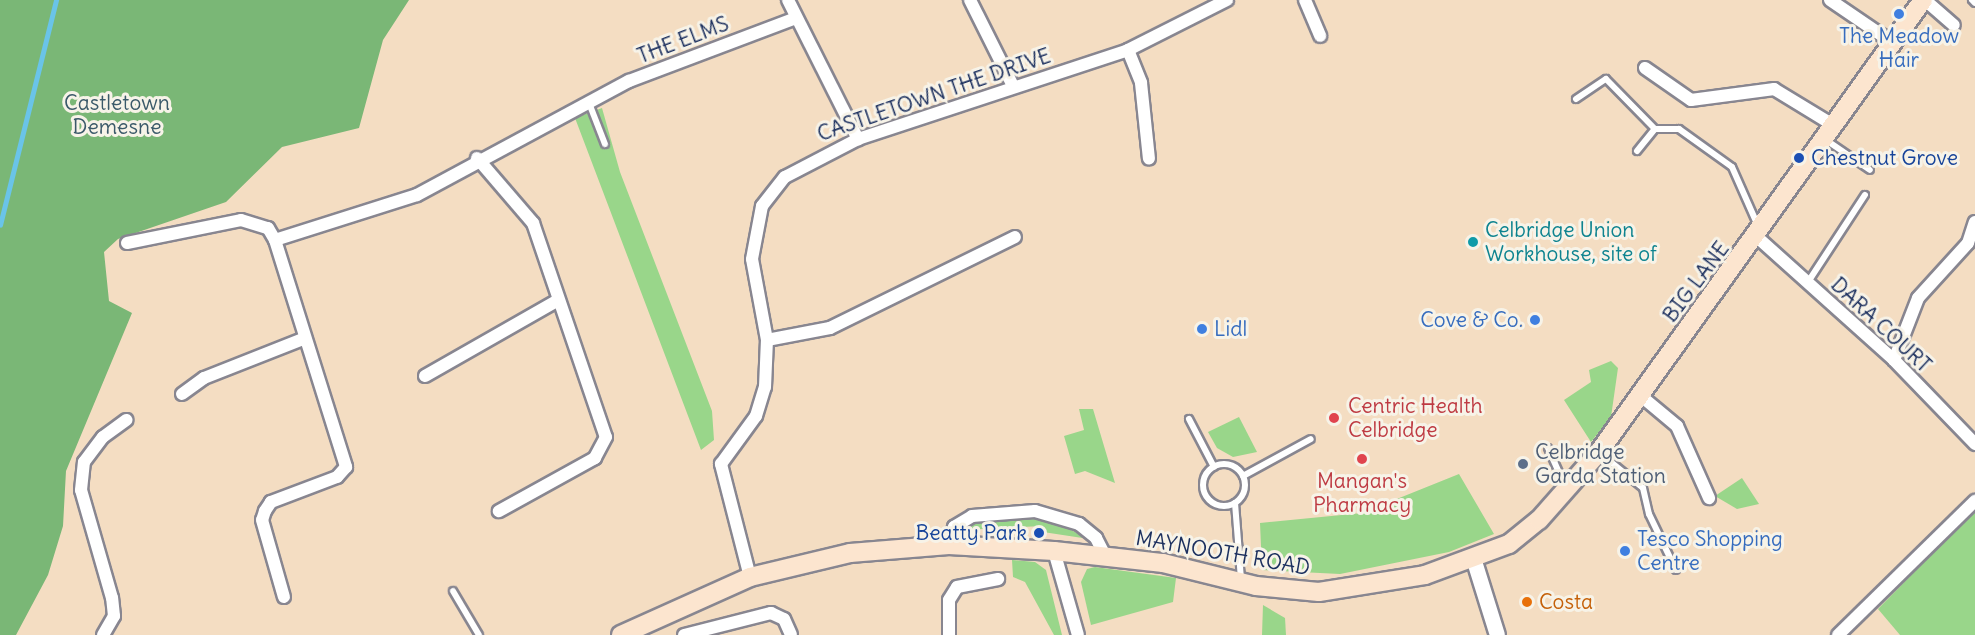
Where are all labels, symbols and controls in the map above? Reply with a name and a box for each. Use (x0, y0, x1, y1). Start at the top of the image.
marker: The Meadow Hair (1892, 7, 1906, 21)
street label: THE ELMS (634, 11, 732, 69)
place label: The Meadow Hair (1839, 23, 1959, 73)
street label: CASTLETOWN THE DRIVE (814, 43, 1054, 147)
park label: Castletown Demesne (64, 90, 170, 140)
place label: Chestnut Grove (1811, 145, 1958, 171)
marker: Chestnut Grove (1792, 151, 1806, 165)
place label: Celbridge Union Workhouse, site of (1485, 217, 1657, 267)
marker: Celbridge Union Workhouse, site of (1466, 235, 1480, 249)
street label: BIG LANE (1658, 237, 1734, 327)
street label: DARA COURT (1826, 272, 1936, 378)
place label: Cove & Co. (1420, 307, 1523, 333)
marker: Cove & Co. (1528, 313, 1542, 327)
place label: Lidl (1214, 316, 1247, 342)
marker: Lidl (1195, 322, 1209, 336)
place label: Centric Health Celbridge (1348, 393, 1483, 443)
marker: Centric Health Celbridge (1325, 409, 1343, 427)
place label: Celbridge Garda Station (1535, 439, 1666, 489)
marker: Mangan's Pharmacy (1355, 452, 1369, 466)
marker: Celbridge Garda Station (1516, 457, 1530, 471)
place label: Mangan's Pharmacy (1313, 468, 1411, 518)
place label: Beatty Park (915, 520, 1027, 546)
street label: MAYNOOTH ROAD (1134, 525, 1312, 581)
marker: Beatty Park (1032, 526, 1046, 540)
place label: Tesco Shopping Centre (1637, 526, 1783, 576)
marker: Tesco Shopping Centre (1618, 544, 1632, 558)
place label: Costa (1539, 589, 1593, 615)
marker: Costa (1520, 595, 1534, 609)

